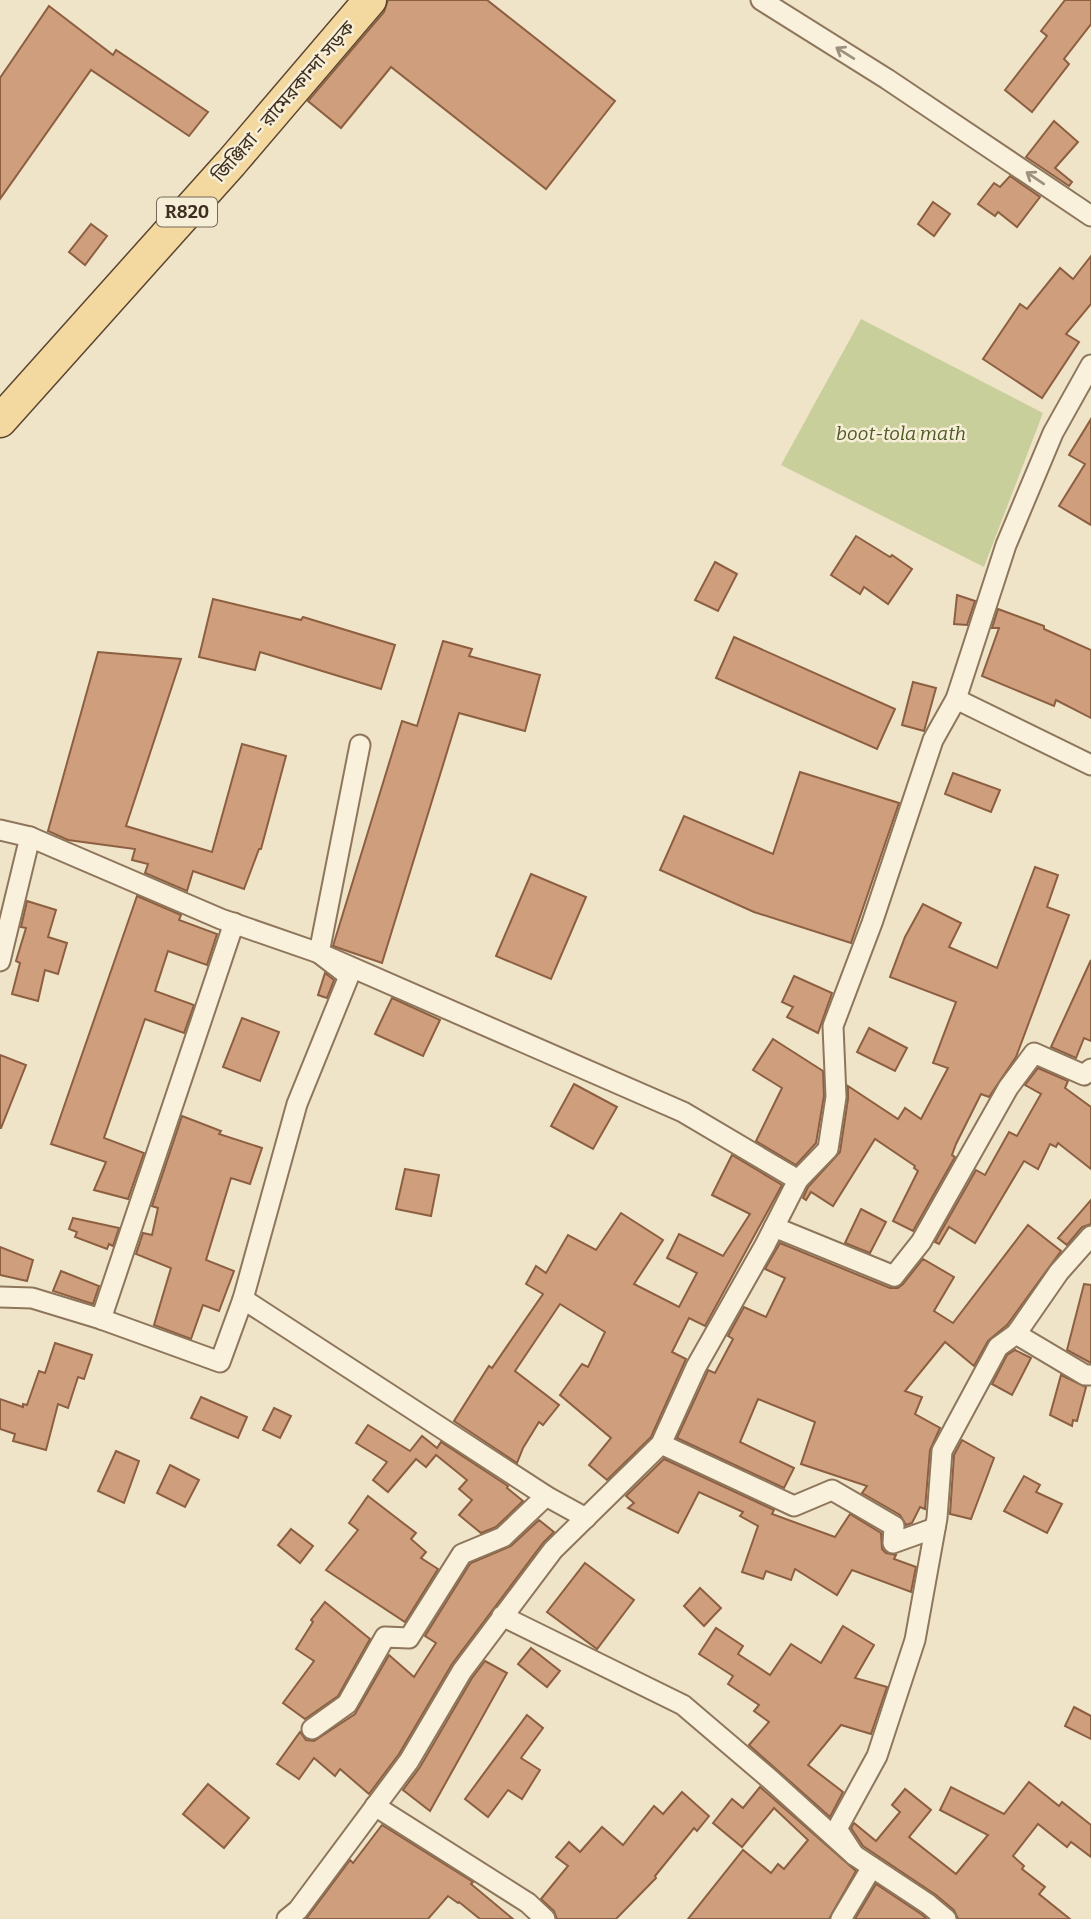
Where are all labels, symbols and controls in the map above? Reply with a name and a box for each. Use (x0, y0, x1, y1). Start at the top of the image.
street label: জিঞ্জিরা - রামেরকান্দা সড়ক (206, 16, 360, 187)
one-way arrow (835, 45, 855, 59)
one-way arrow (1025, 171, 1045, 185)
road number: R820 (157, 197, 217, 226)
park label: boot-tola math (836, 422, 966, 445)

